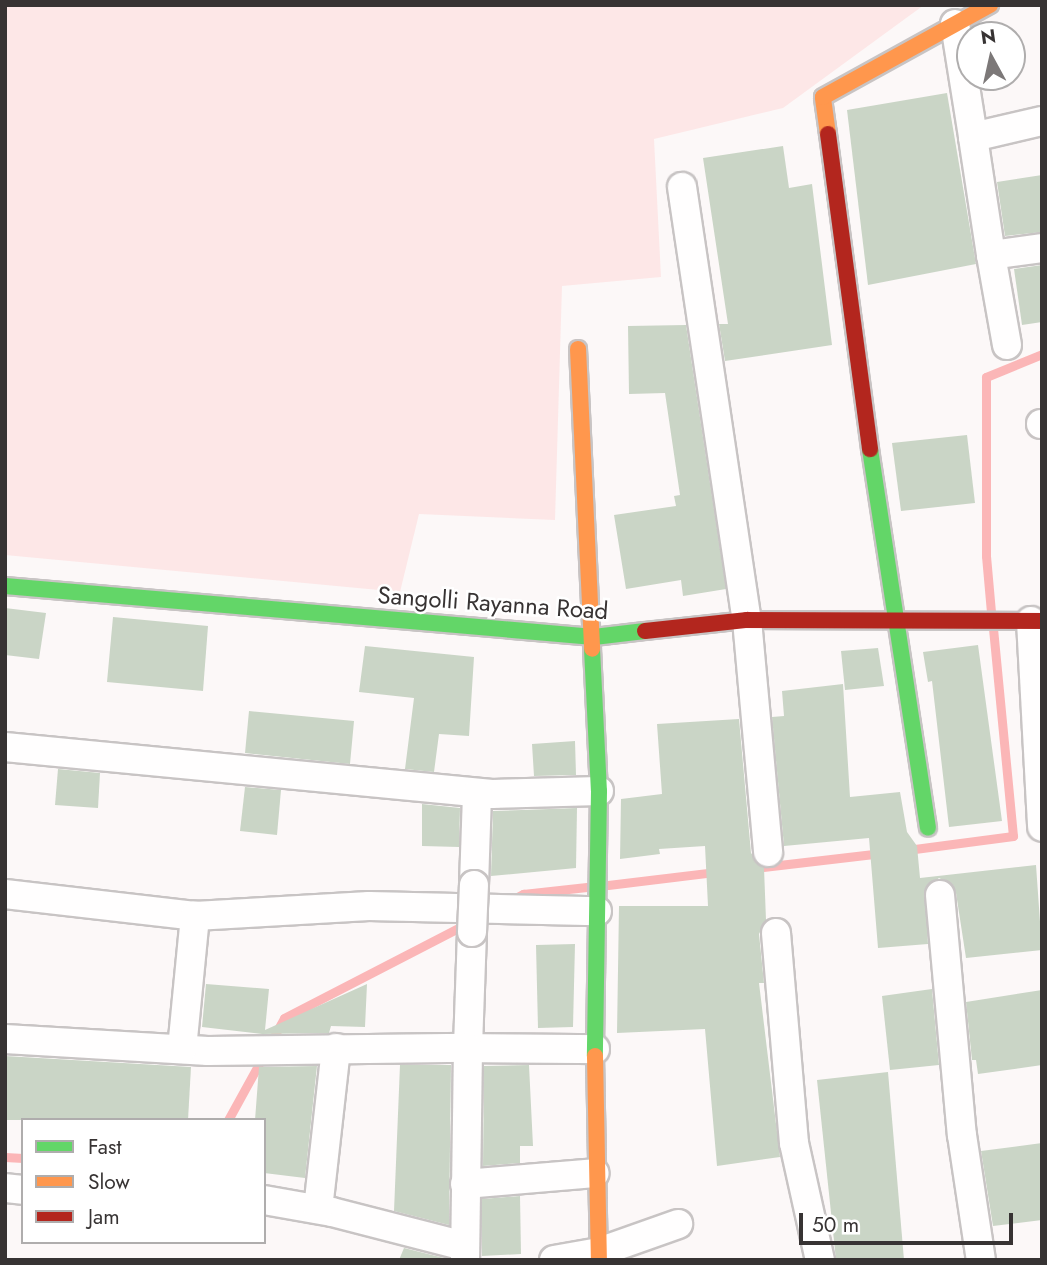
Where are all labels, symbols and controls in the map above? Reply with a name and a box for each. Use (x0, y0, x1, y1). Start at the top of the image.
north arrow (956, 21, 1026, 91)
text: N (979, 22, 998, 51)
street label: Sangolli Rayanna Road (377, 581, 609, 625)
legend (21, 1118, 266, 1244)
text: Fast (88, 1132, 121, 1162)
text: Slow (88, 1167, 130, 1197)
scale bar (802, 1198, 1016, 1242)
text: Jam (88, 1202, 120, 1232)
text: 50 m (812, 1210, 859, 1240)

